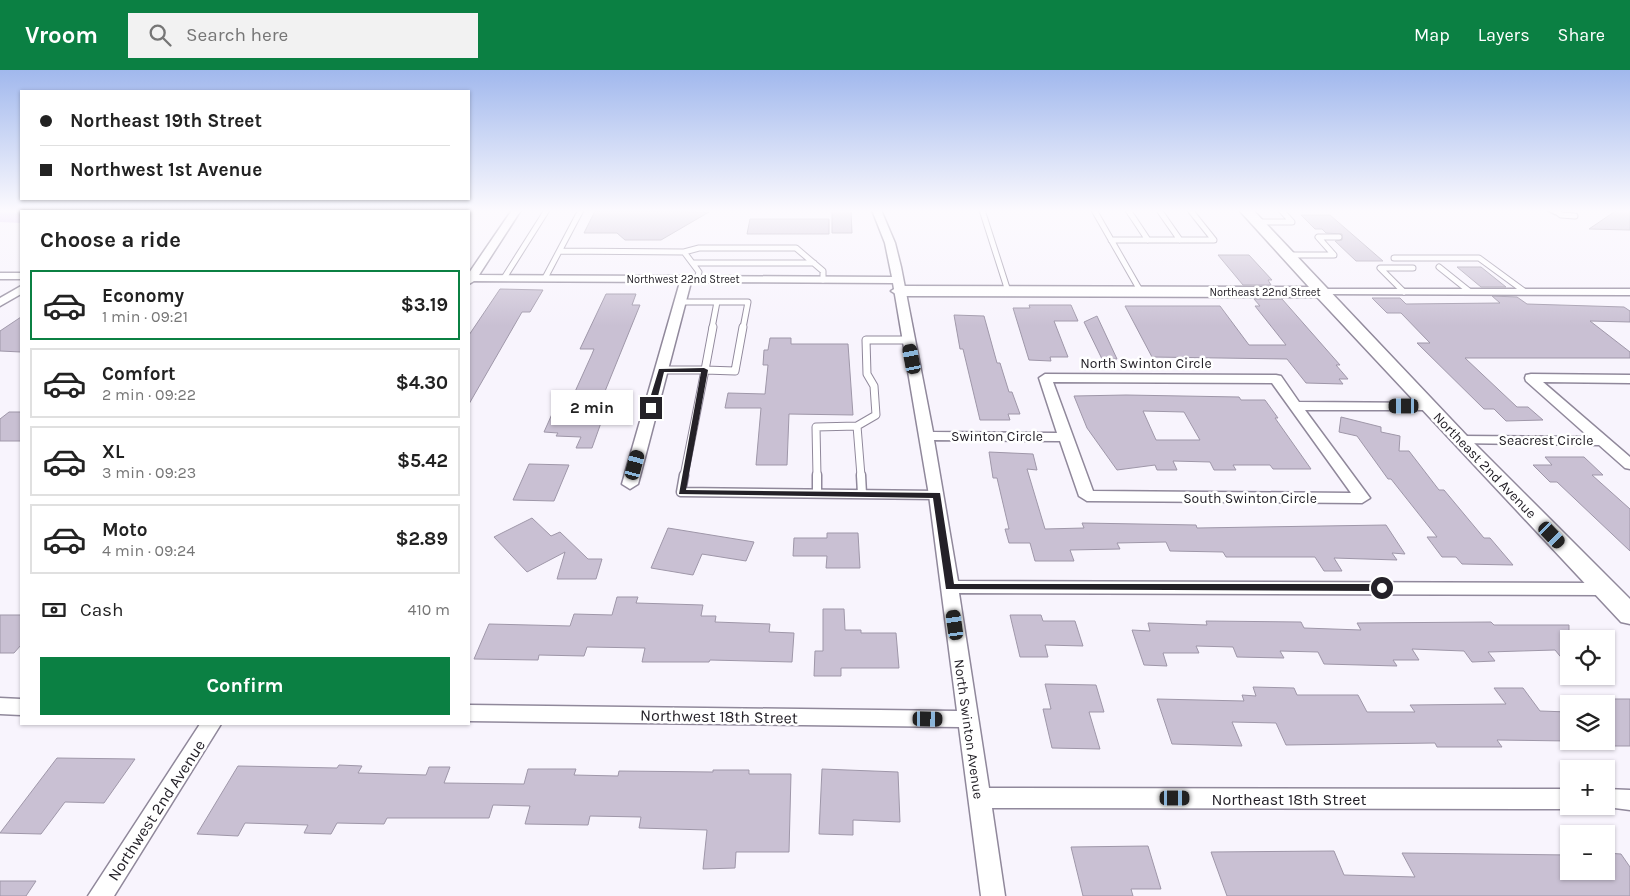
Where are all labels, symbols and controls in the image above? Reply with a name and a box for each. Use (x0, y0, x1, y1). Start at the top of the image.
search box (128, 13, 478, 58)
text: Vroom (25, 21, 98, 49)
icon: search (146, 21, 174, 49)
text: Search here (186, 24, 288, 46)
text: Map (1414, 24, 1450, 46)
text: Layers (1478, 24, 1530, 46)
text: Share (1558, 24, 1605, 46)
text: Northeast 19th Street (70, 110, 262, 132)
text: Northwest 1st Avenue (70, 159, 262, 181)
text: Choose a ride (40, 227, 181, 253)
street label: Northwest 22nd Street (626, 273, 740, 286)
icon: car (42, 283, 87, 328)
text: Economy (102, 285, 184, 307)
street label: Northeast 22nd Street (1209, 286, 1321, 299)
text: $3.19 (401, 294, 448, 316)
text: 1 min · 09:21 (102, 307, 188, 326)
car (901, 343, 922, 375)
street label: North Swinton Circle (1080, 355, 1212, 372)
icon: car (42, 361, 87, 406)
text: Comfort (102, 363, 176, 385)
text: $4.30 (396, 372, 448, 394)
text: 2 min · 09:22 (102, 385, 196, 404)
callout: 2 min (551, 390, 634, 426)
route end (640, 397, 662, 419)
text: 2 min (570, 398, 614, 417)
car (1389, 399, 1419, 414)
street label: Northeast 2nd Avenue (1430, 409, 1540, 522)
street label: Swinton Circle (951, 428, 1043, 445)
street label: Seacrest Circle (1499, 432, 1593, 449)
icon: car (42, 439, 87, 484)
text: XL (102, 441, 124, 463)
car (623, 449, 646, 481)
text: $5.42 (397, 450, 448, 472)
text: 3 min · 09:23 (102, 463, 196, 482)
street label: South Swinton Circle (1183, 490, 1317, 507)
icon: car (42, 517, 87, 562)
text: Moto (102, 519, 148, 541)
car (1536, 519, 1567, 551)
text: $2.89 (395, 528, 448, 550)
text: 4 min · 09:24 (102, 541, 195, 560)
route start (1371, 577, 1393, 599)
icon: cash (40, 596, 68, 624)
text: Cash (80, 599, 124, 621)
text: 410 m (408, 600, 450, 619)
car (945, 609, 964, 641)
map controls (1560, 630, 1615, 880)
button: locate (1560, 630, 1615, 685)
button: Confirm (40, 657, 450, 715)
street label: North Swinton Avenue (950, 658, 987, 800)
button: layers (1560, 695, 1615, 750)
street label: Northwest 18th Street (640, 706, 798, 727)
car (912, 711, 943, 727)
street label: Northwest 2nd Avenue (104, 736, 209, 884)
button: + (1560, 760, 1615, 815)
street label: Northeast 18th Street (1212, 790, 1366, 809)
car (1160, 791, 1190, 806)
button: − (1560, 825, 1615, 880)

